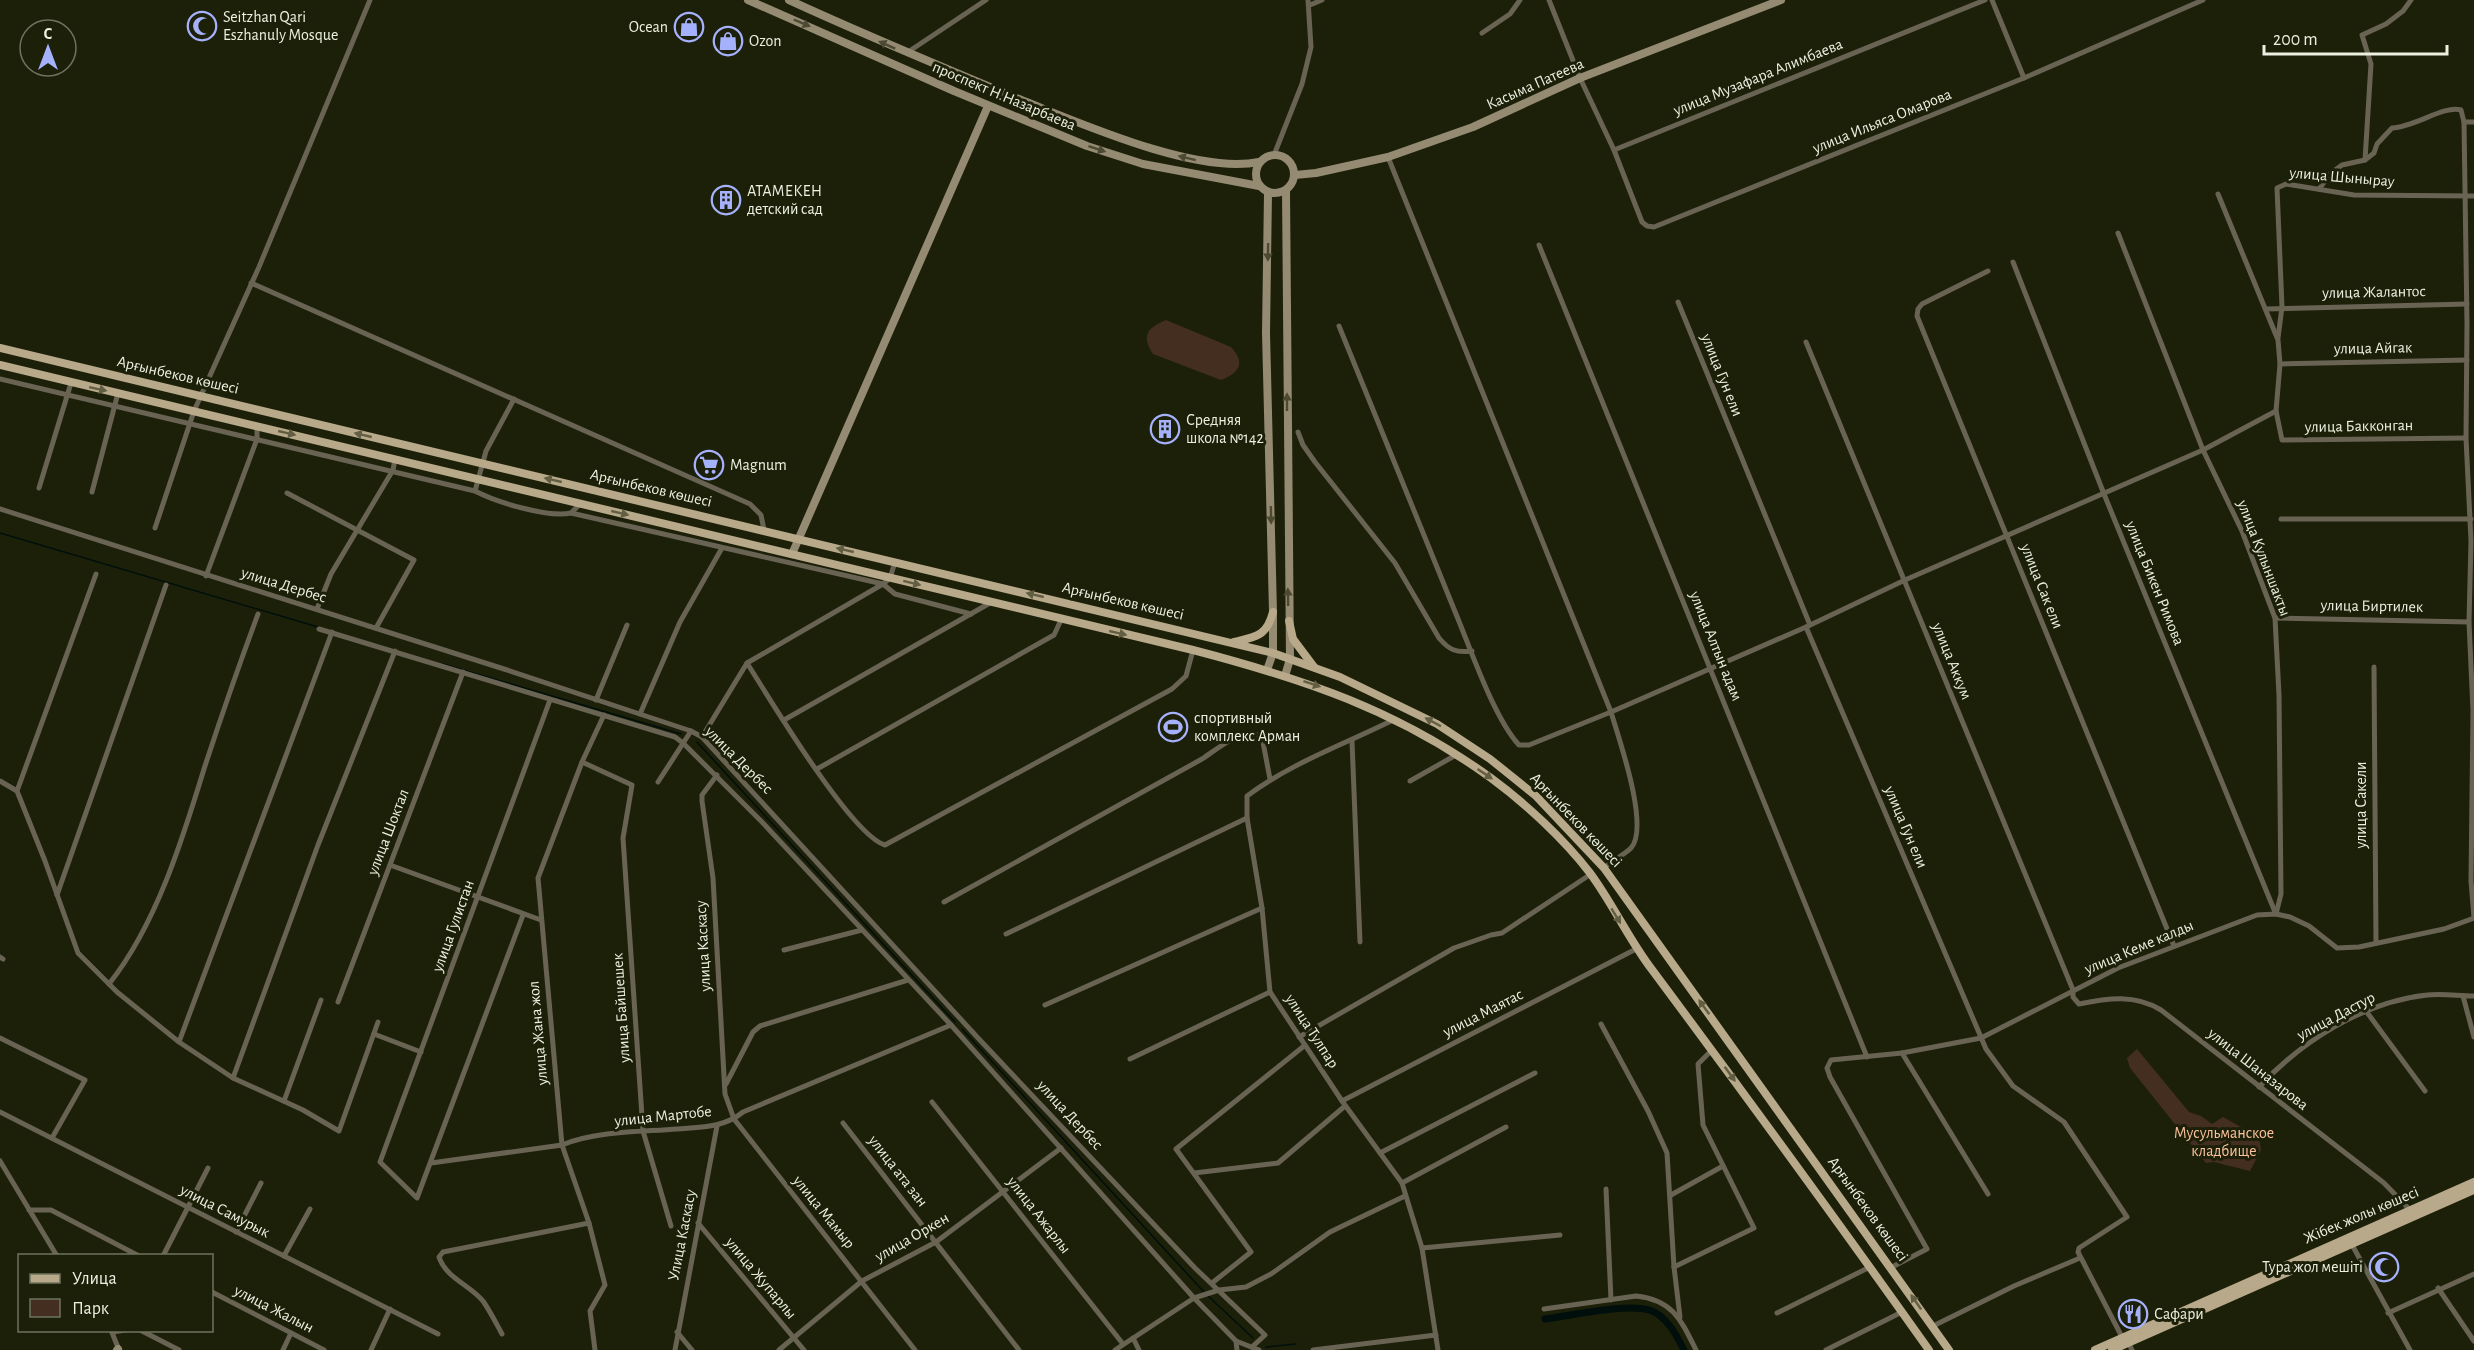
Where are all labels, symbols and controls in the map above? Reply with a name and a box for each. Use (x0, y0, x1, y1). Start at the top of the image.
place label: Seitzhan Qari Eszhanuly Mosque (223, 9, 338, 44)
mosque icon: Seitzhan Qari Eszhanuly Mosque (186, 10, 218, 42)
shop icon: Ocean (673, 11, 705, 43)
north arrow (18, 18, 78, 78)
scale bar (2264, 18, 2447, 56)
place label: Ocean (629, 19, 668, 35)
one-way arrow (793, 19, 811, 29)
shop icon: Ozon (712, 25, 744, 57)
text: С (44, 26, 53, 42)
text: 200 m (2273, 31, 2318, 49)
place label: Ozon (749, 33, 781, 49)
street label: улица Музафара Алимбаева (1670, 36, 1845, 120)
one-way arrow (879, 40, 896, 49)
street label: Касыма Патеева (1484, 55, 1586, 113)
street label: проспект Н.Назарбаева (930, 59, 1078, 133)
street label: улица Ильяса Омарова (1809, 86, 1954, 157)
one-way arrow (1088, 145, 1106, 154)
one-way arrow (1178, 152, 1197, 162)
street label: улица Шынырау (2288, 164, 2395, 191)
place label: АТАМЕКЕН детский сад (747, 183, 823, 217)
building icon: АТАМЕКЕН детский сад (710, 184, 742, 216)
one-way arrow (1263, 242, 1272, 261)
street label: улица Жалантос (2321, 283, 2426, 302)
street label: улица Гун ели (1697, 330, 1746, 419)
street label: улица Айгак (2333, 339, 2413, 358)
street label: Арғынбеков көшесі (115, 353, 241, 397)
one-way arrow (88, 385, 107, 394)
one-way arrow (1282, 392, 1292, 411)
place label: Средняя школа №142 (1186, 412, 1264, 446)
building icon: Средняя школа №142 (1149, 413, 1181, 445)
street label: улица Бакконган (2304, 417, 2414, 436)
one-way arrow (278, 429, 297, 439)
one-way arrow (354, 429, 373, 439)
supermarket icon: Magnum (693, 449, 725, 481)
place label: Magnum (730, 457, 787, 473)
street label: Арғынбеков көшесі (588, 466, 714, 510)
one-way arrow (544, 474, 562, 484)
street label: улица Кулыншакты (2233, 497, 2294, 619)
one-way arrow (1266, 506, 1276, 525)
one-way arrow (611, 509, 629, 519)
street label: улица Бикен Римова (2121, 518, 2187, 648)
street label: улица Сак ели (2016, 540, 2066, 631)
one-way arrow (835, 545, 854, 554)
street label: улица Дербес (238, 564, 329, 607)
one-way arrow (903, 579, 921, 589)
street label: Арғынбеков көшесі (1060, 579, 1186, 623)
one-way arrow (1283, 587, 1293, 606)
street label: улица Алтын адам (1685, 588, 1745, 703)
one-way arrow (1025, 590, 1044, 599)
street label: улица Биртилек (2320, 597, 2424, 616)
street label: улица Аккум (1928, 619, 1975, 702)
one-way arrow (1109, 628, 1128, 638)
one-way arrow (1303, 680, 1321, 690)
place label: спортивный комплекс Арман (1194, 710, 1300, 744)
sports icon: спортивный комплекс Арман (1157, 711, 1189, 743)
one-way arrow (1424, 717, 1441, 727)
street label: улица Дербес (701, 722, 776, 798)
street label: улица Сакели (2353, 761, 2370, 850)
one-way arrow (1477, 768, 1493, 779)
street label: Арғынбеков көшесі (1527, 770, 1625, 870)
street label: улица Гун ели (1880, 783, 1930, 871)
street label: улица Шоктал (364, 787, 413, 879)
street label: улица Гулистан (429, 878, 478, 975)
street label: улица Каскасу (693, 900, 714, 993)
one-way arrow (1611, 908, 1622, 924)
street label: улица Кеме калды (2081, 917, 2196, 978)
street label: улица Байшешек (609, 952, 634, 1064)
street label: улица Жана жол (525, 980, 552, 1087)
street label: улица Маятас (1439, 986, 1526, 1041)
street label: улица Дастур (2294, 989, 2378, 1045)
street label: улица Тулпар (1281, 990, 1342, 1071)
one-way arrow (1698, 1000, 1710, 1016)
street label: улица Шаназарова (2203, 1024, 2311, 1114)
one-way arrow (1723, 1067, 1735, 1082)
street label: улица Дербес (1033, 1076, 1106, 1153)
street label: улица Мартобе (613, 1103, 713, 1130)
park label: Мусульманское кладбище (2174, 1125, 2274, 1159)
street label: улица ата зан (864, 1132, 931, 1210)
street label: Арғынбеков көшесі (1825, 1154, 1911, 1264)
street label: улица Мамыр (789, 1172, 858, 1252)
street label: улица Ажарлы (1003, 1173, 1074, 1257)
street label: улица Самурык (176, 1181, 273, 1242)
street label: Жібек жолы көшесі (2301, 1184, 2421, 1246)
street label: Улица Каскасу (665, 1188, 700, 1282)
street label: улица Оркен (871, 1209, 952, 1266)
street label: улица Жупарлы (721, 1233, 800, 1323)
mosque icon: Тура жол мешіті (2368, 1251, 2400, 1283)
legend (18, 1254, 213, 1332)
place label: Тура жол мешіті (2262, 1259, 2363, 1276)
text: Улица (72, 1270, 117, 1288)
street label: улица Жалын (230, 1282, 316, 1337)
one-way arrow (1910, 1294, 1922, 1310)
restaurant icon: Сафари (2117, 1298, 2149, 1330)
text: Парк (72, 1300, 110, 1318)
place label: Сафари (2154, 1306, 2204, 1322)

